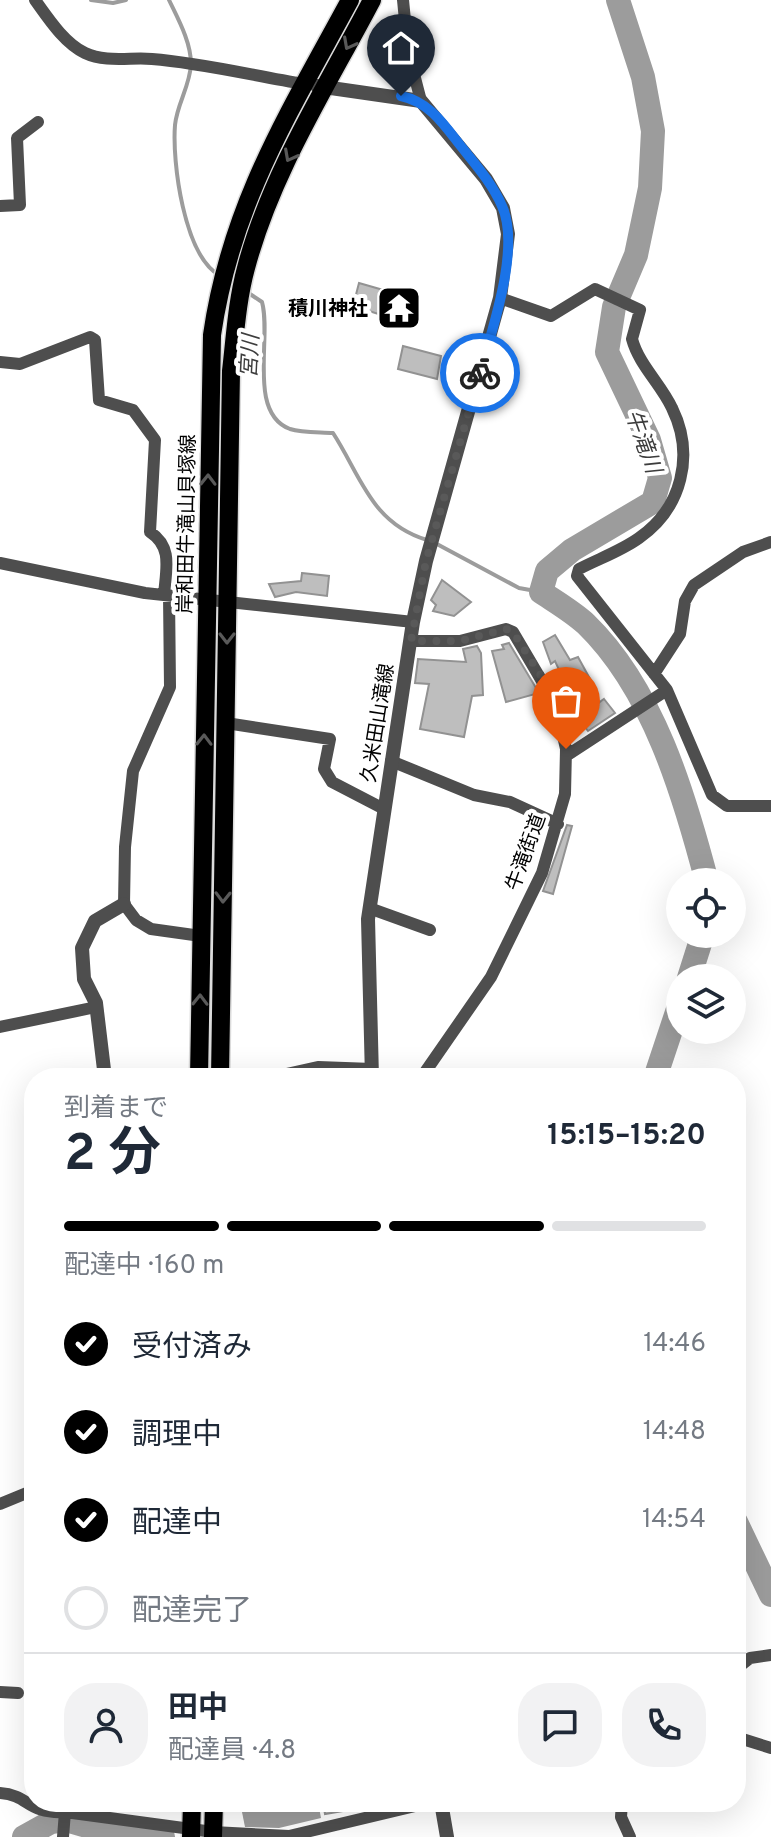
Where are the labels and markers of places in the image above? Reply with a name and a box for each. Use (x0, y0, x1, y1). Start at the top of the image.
pin (367, 14.0, 435, 96)
temple icon: 積川神社 (375, 284, 423, 332)
place label: 積川神社 (288, 297, 368, 323)
pin (532, 667, 600, 749)

